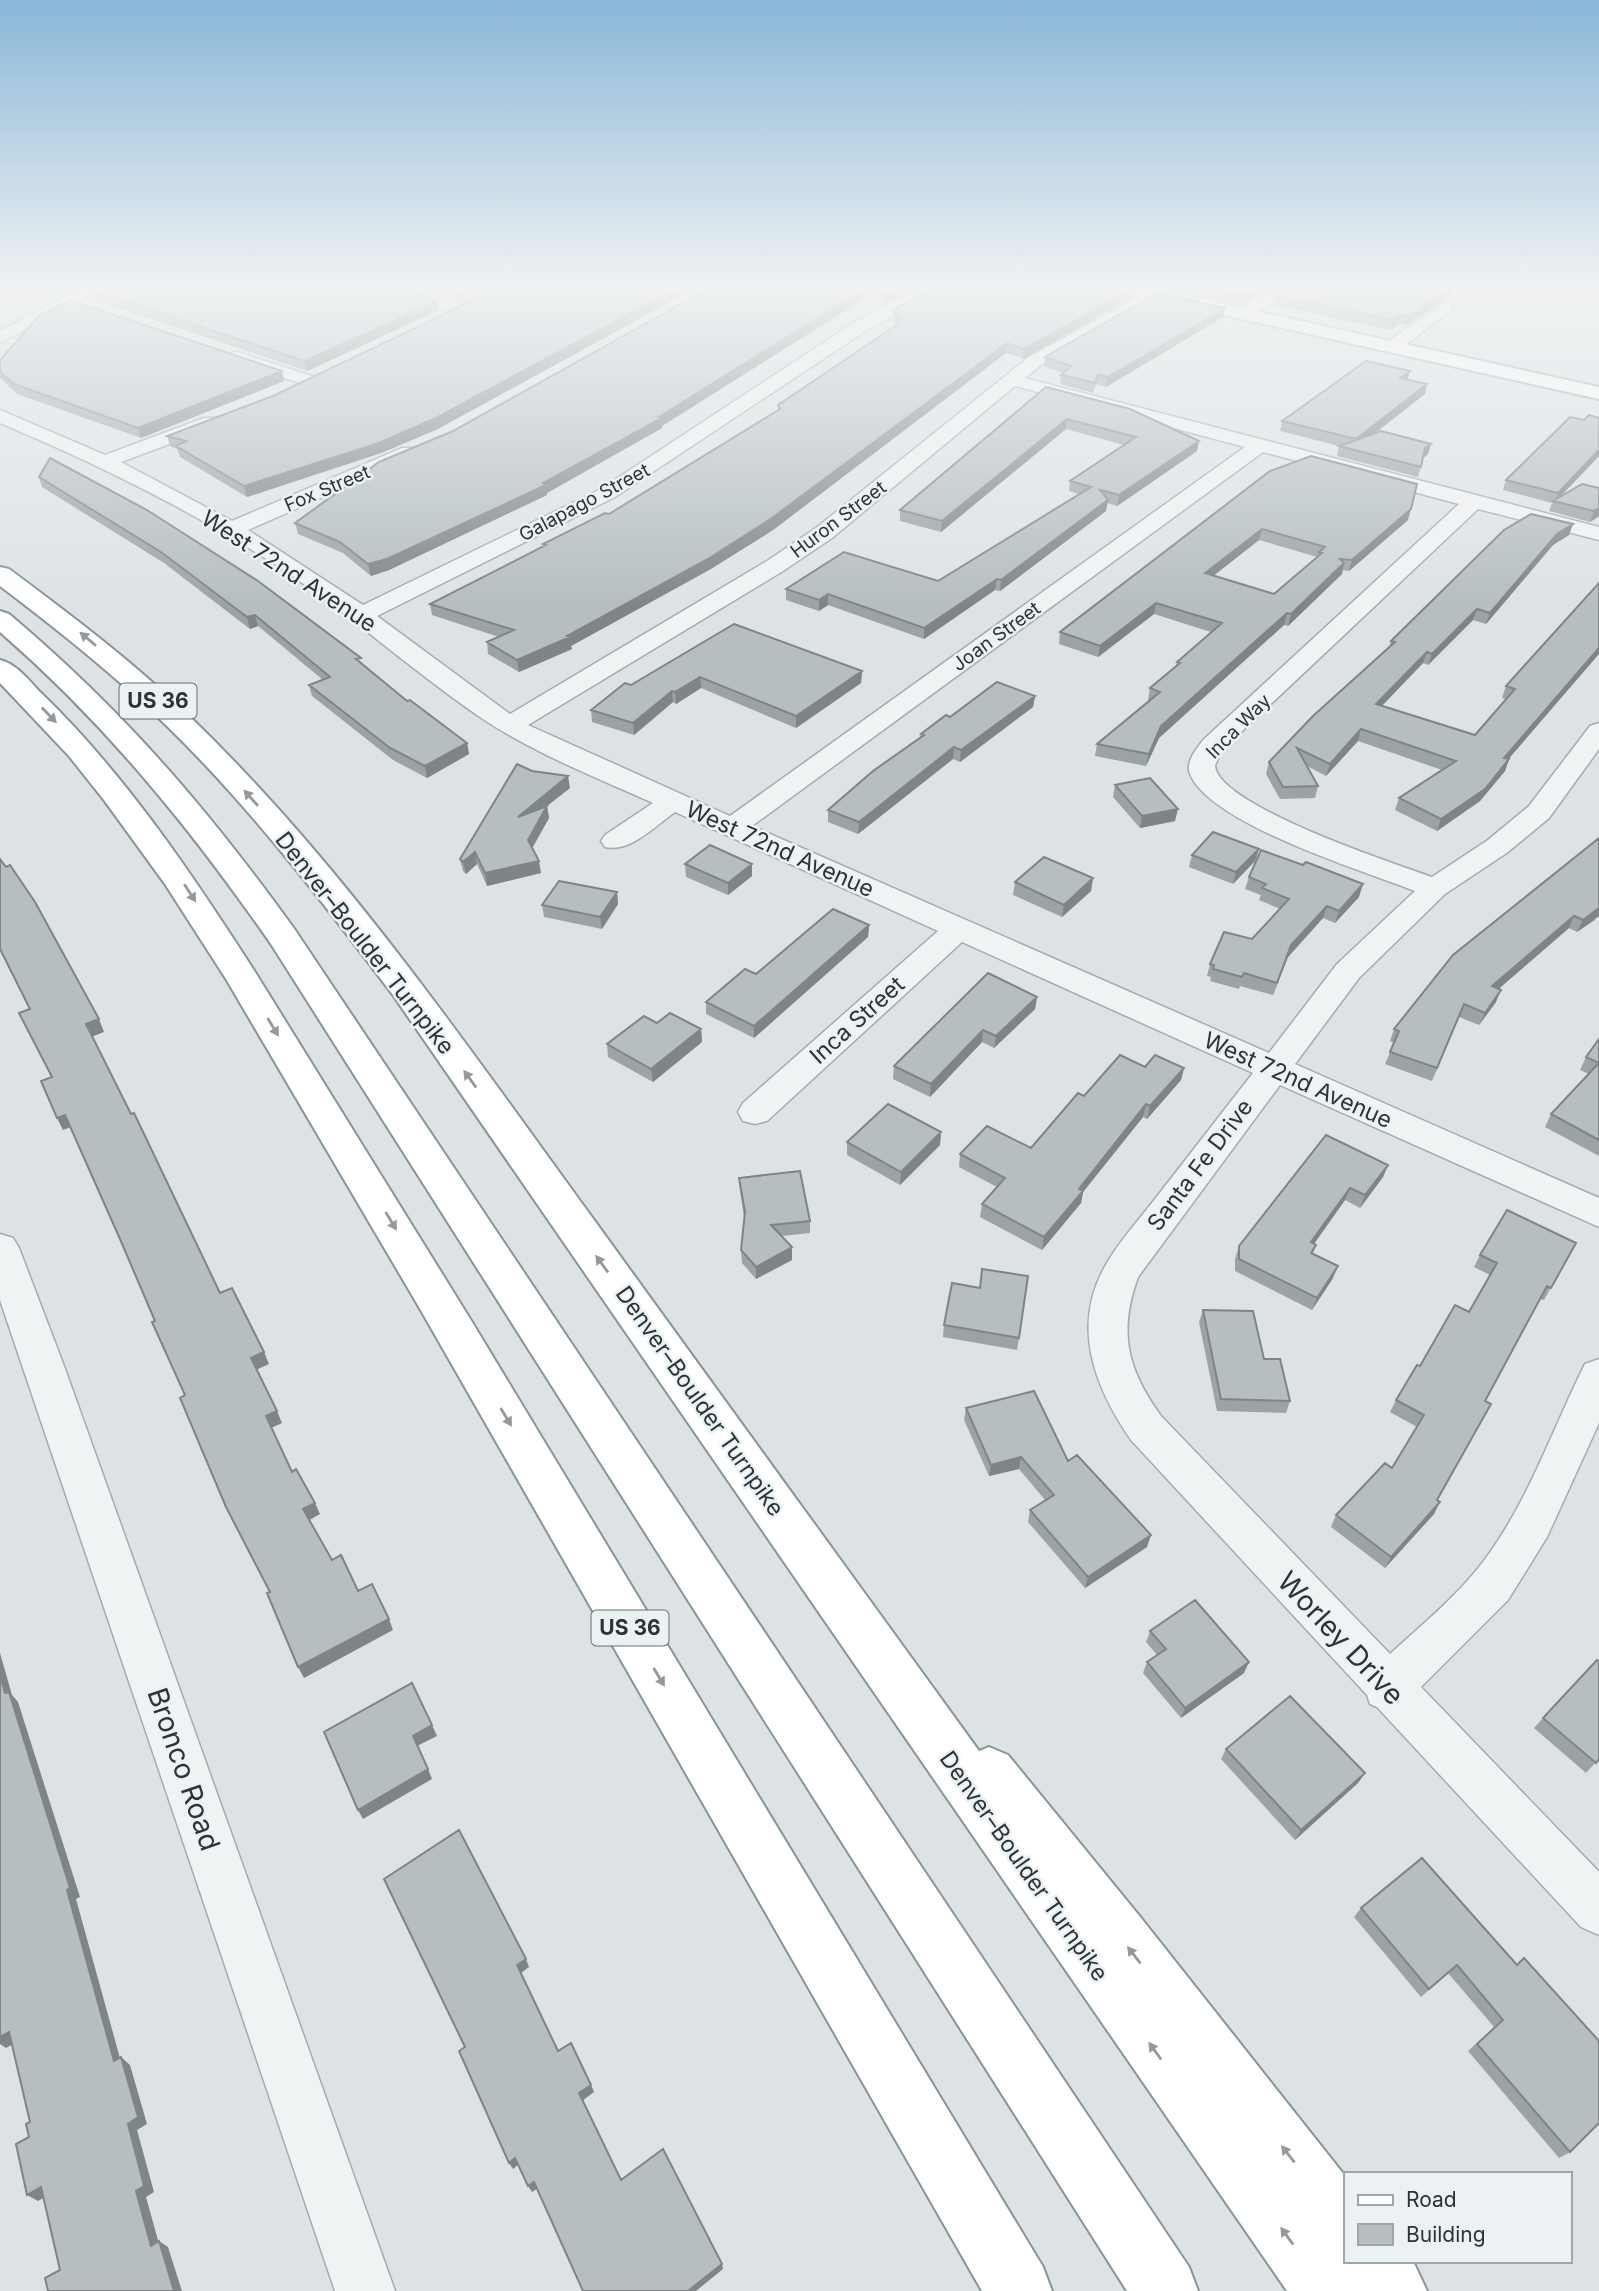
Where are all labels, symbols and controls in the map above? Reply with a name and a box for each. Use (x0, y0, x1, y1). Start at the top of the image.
street label: Galapago Street (515, 458, 653, 547)
street label: Fox Street (281, 460, 373, 517)
street label: Huron Street (786, 476, 891, 563)
street label: West 72nd Avenue (196, 504, 382, 638)
street label: Joan Street (948, 597, 1045, 676)
one-way arrow (80, 632, 98, 647)
road number: US 36 (120, 684, 196, 718)
street label: Inca Way (1201, 689, 1276, 764)
one-way arrow (40, 707, 57, 724)
one-way arrow (243, 789, 259, 807)
street label: West 72nd Avenue (682, 795, 878, 903)
street label: Denver–Boulder Turnpike (269, 826, 461, 1060)
one-way arrow (183, 884, 196, 903)
street label: Inca Street (804, 970, 910, 1070)
one-way arrow (266, 1017, 279, 1036)
street label: West 72nd Avenue (1200, 1026, 1396, 1134)
one-way arrow (463, 1070, 477, 1088)
street label: Santa Fe Drive (1141, 1094, 1259, 1236)
one-way arrow (384, 1212, 397, 1231)
one-way arrow (595, 1254, 609, 1273)
street label: Denver–Boulder Turnpike (610, 1281, 790, 1521)
one-way arrow (500, 1408, 512, 1427)
street label: Worley Drive (1271, 1564, 1411, 1712)
road number: US 36 (592, 1610, 668, 1646)
one-way arrow (653, 1667, 665, 1686)
street label: Bronco Road (140, 1683, 228, 1855)
street label: Denver–Boulder Turnpike (934, 1746, 1114, 1986)
one-way arrow (1127, 1947, 1142, 1965)
one-way arrow (1148, 2042, 1162, 2060)
one-way arrow (1281, 2146, 1296, 2164)
legend (1344, 2172, 1571, 2263)
text: Road (1406, 2187, 1457, 2212)
text: Building (1406, 2222, 1486, 2247)
one-way arrow (1280, 2226, 1294, 2245)

